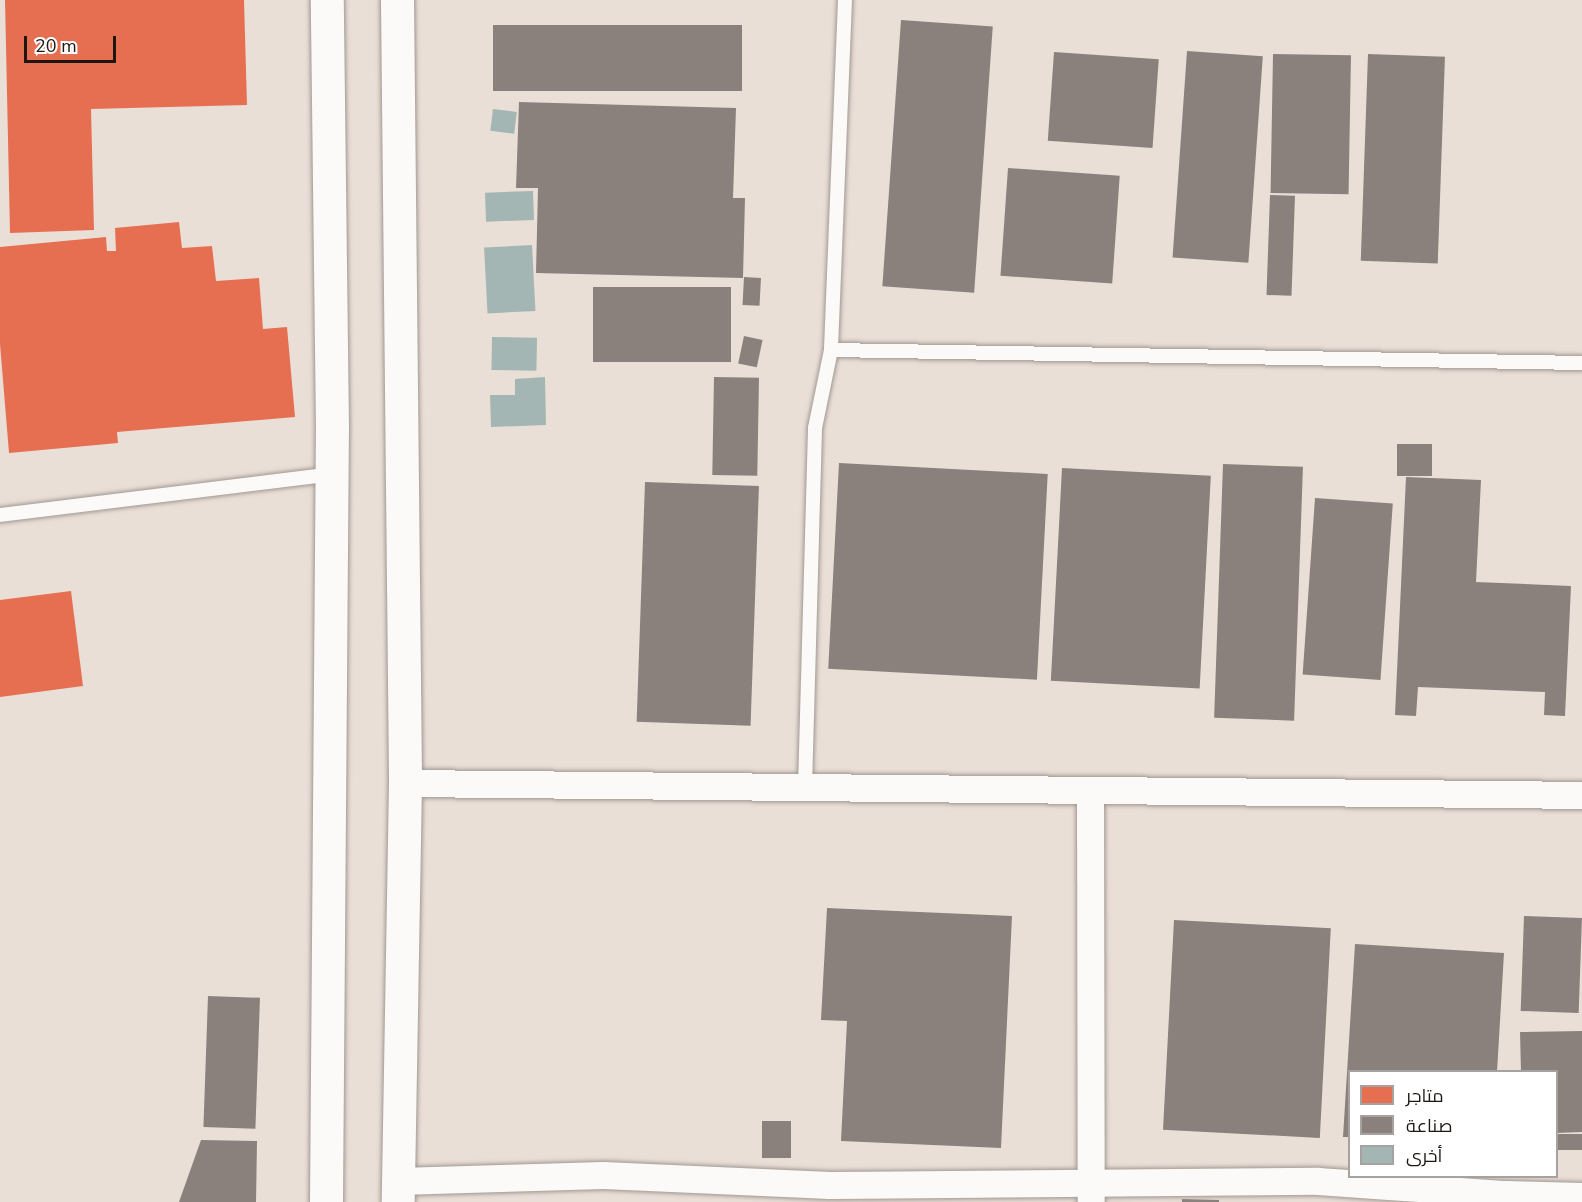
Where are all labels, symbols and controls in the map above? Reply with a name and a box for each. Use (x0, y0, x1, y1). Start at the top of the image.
scale bar (27, 24, 118, 62)
text: 20 m (35, 34, 77, 58)
legend (1348, 1070, 1558, 1178)
text: متاجر (1406, 1084, 1444, 1108)
text: صناعة (1406, 1114, 1452, 1138)
text: أخرى (1406, 1144, 1442, 1168)

